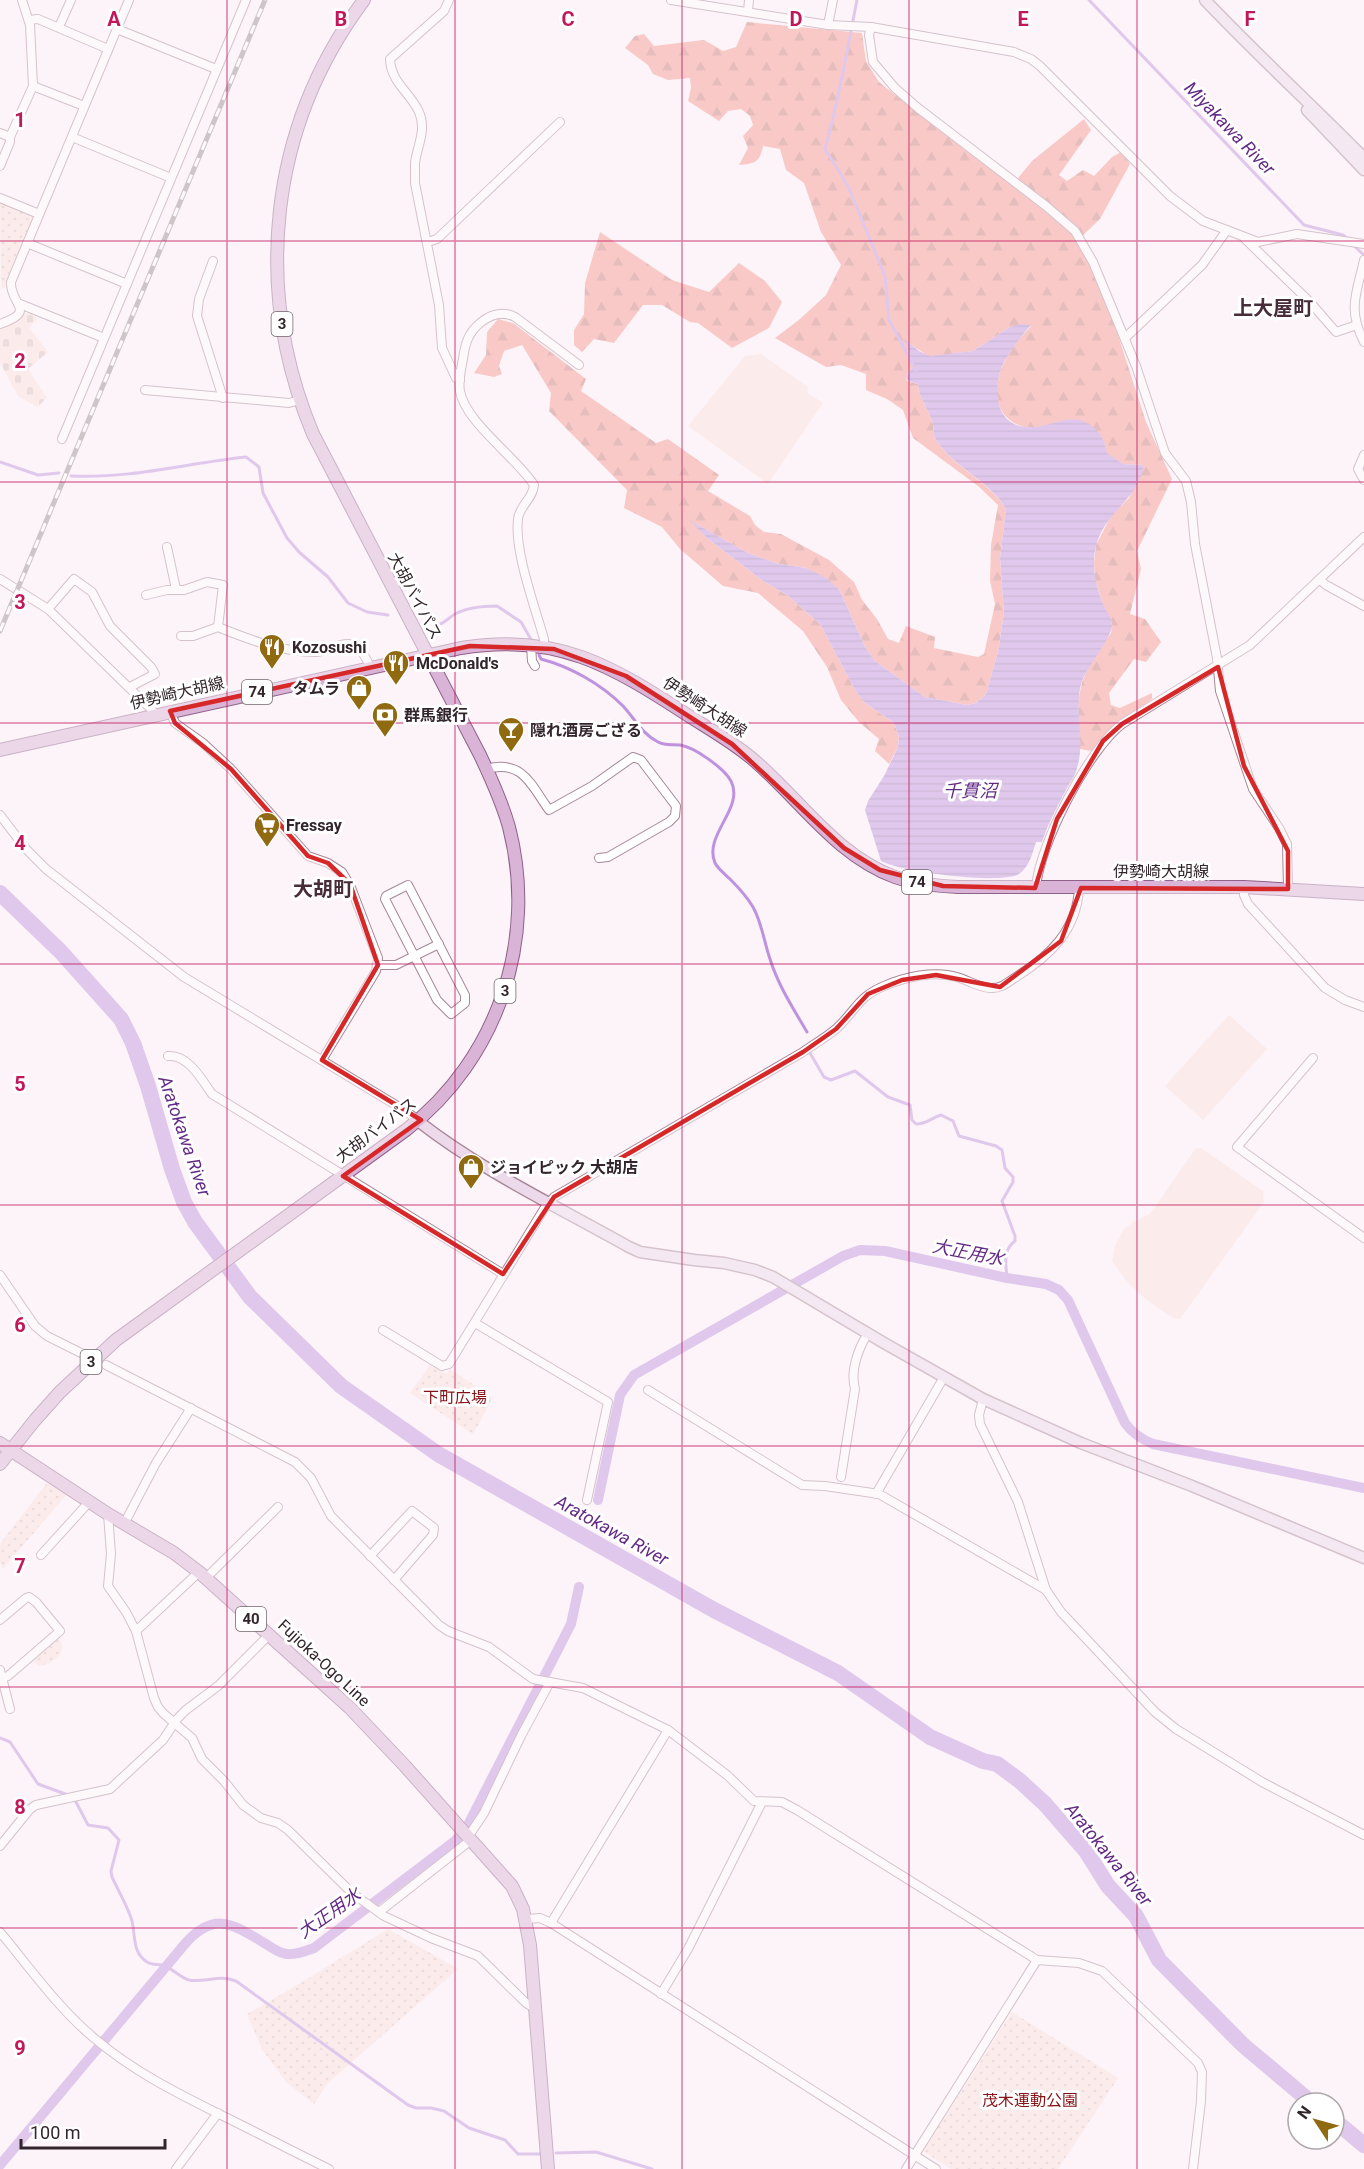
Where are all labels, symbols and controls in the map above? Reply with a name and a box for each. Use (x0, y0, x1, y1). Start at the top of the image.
text: A (107, 7, 121, 31)
text: B (335, 7, 347, 31)
text: C (561, 7, 575, 31)
text: D (790, 7, 803, 31)
text: E (1017, 7, 1029, 31)
text: F (1245, 7, 1256, 31)
water label: Miyakawa River (1180, 77, 1280, 180)
text: 1 (14, 108, 26, 132)
district label: 上大屋町 (1233, 296, 1313, 320)
road number: 3 (272, 312, 292, 336)
text: 2 (14, 349, 26, 373)
street label: 大胡バイパス (384, 549, 446, 643)
text: 3 (14, 590, 26, 614)
restaurant icon: Kozosushi (257, 632, 287, 670)
place label: Kozosushi (292, 638, 367, 657)
restaurant icon: McDonald's (381, 648, 411, 686)
place label: McDonald's (416, 654, 499, 673)
street label: 伊勢崎大胡線 (128, 673, 226, 713)
shop icon: タムラ (344, 673, 374, 711)
street label: 伊勢崎大胡線 (660, 673, 750, 741)
place label: タムラ (293, 679, 340, 698)
road number: 74 (242, 680, 272, 704)
bank icon: 群馬銀行 (370, 700, 400, 738)
place label: 群馬銀行 (404, 706, 468, 725)
bar icon: 隠れ酒房ござる (496, 715, 526, 753)
place label: 隠れ酒房ござる (530, 721, 642, 740)
water label: 千貫沼 (943, 780, 1000, 801)
supermarket icon: Fressay (252, 810, 282, 848)
place label: Fressay (286, 816, 343, 835)
text: 4 (14, 831, 26, 855)
street label: 伊勢崎大胡線 (1113, 862, 1209, 881)
road number: 74 (902, 870, 932, 894)
district label: 大胡町 (293, 877, 353, 901)
road number: 3 (494, 979, 516, 1003)
text: 5 (14, 1072, 26, 1096)
water label: Aratokawa River (154, 1072, 216, 1200)
street label: 大胡バイパス (332, 1094, 420, 1166)
shop icon: ジョイピック 大胡店 (456, 1152, 486, 1190)
place label: ジョイピック 大胡店 (490, 1158, 638, 1177)
water label: 大正用水 (931, 1235, 1007, 1270)
text: 6 (14, 1313, 26, 1337)
road number: 3 (80, 1350, 101, 1374)
park label: 下町広場 (423, 1388, 487, 1407)
water label: Aratokawa River (551, 1490, 673, 1570)
text: 7 (14, 1554, 26, 1578)
road number: 40 (236, 1607, 266, 1631)
street label: Fujioka-Ogo Line (274, 1616, 374, 1710)
text: 8 (14, 1795, 26, 1819)
water label: Aratokawa River (1061, 1798, 1157, 1910)
water label: 大正用水 (293, 1883, 366, 1942)
text: 9 (14, 2036, 26, 2060)
park label: 茂木運動公園 (982, 2091, 1078, 2110)
north arrow (1286, 2091, 1346, 2151)
text: N (1293, 2102, 1315, 2123)
scale bar (21, 2112, 165, 2150)
text: 100 m (30, 2122, 81, 2143)

